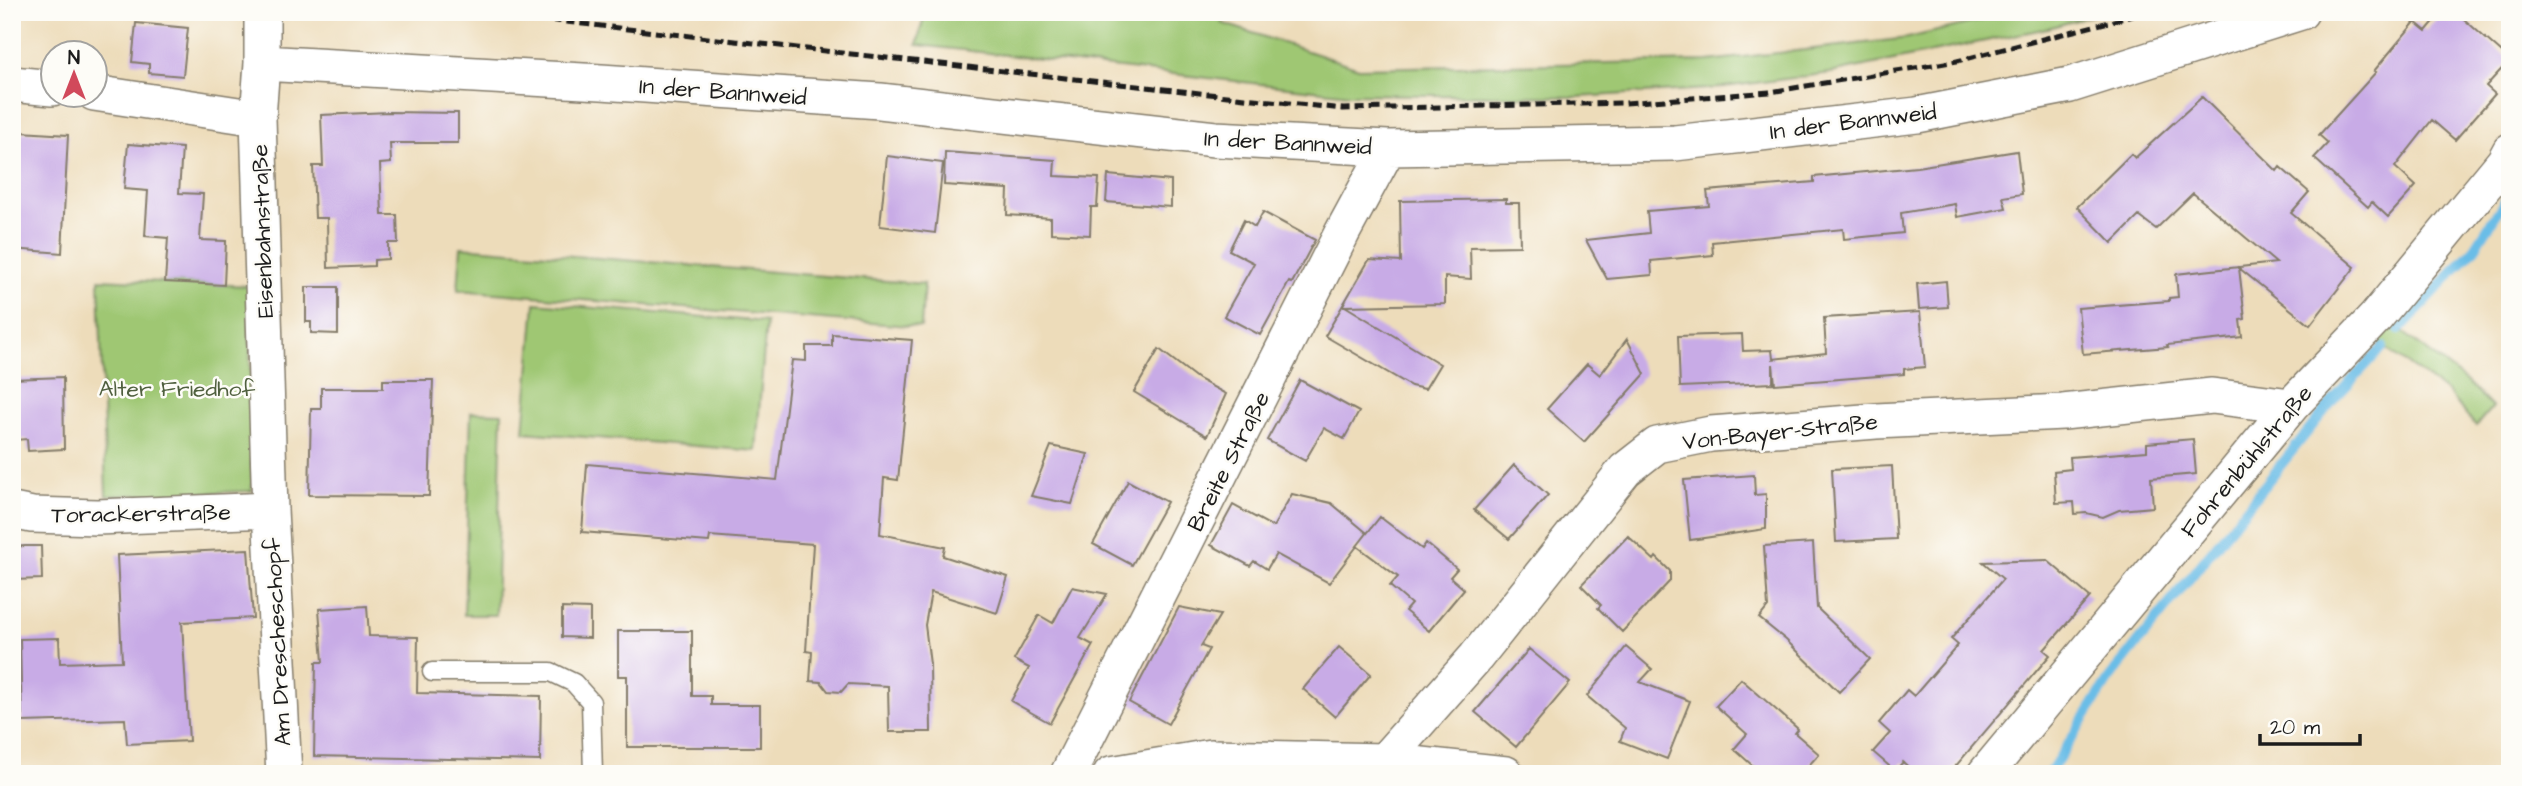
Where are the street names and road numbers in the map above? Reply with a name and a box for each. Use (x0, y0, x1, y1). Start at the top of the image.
street label: In der Bannweid (638, 70, 808, 114)
street label: In der Bannweid (1768, 96, 1938, 148)
street label: In der Bannweid (1203, 123, 1373, 163)
street label: Eisenbahnstraße (244, 143, 282, 319)
street label: Fohrenbühlstraße (2173, 378, 2320, 545)
street label: Breite Straße (1180, 386, 1278, 537)
street label: Von-Bayer-Straße (1681, 406, 1879, 459)
street label: Torackerstraße (51, 496, 231, 532)
street label: Am Drescheschopf (257, 537, 299, 747)

